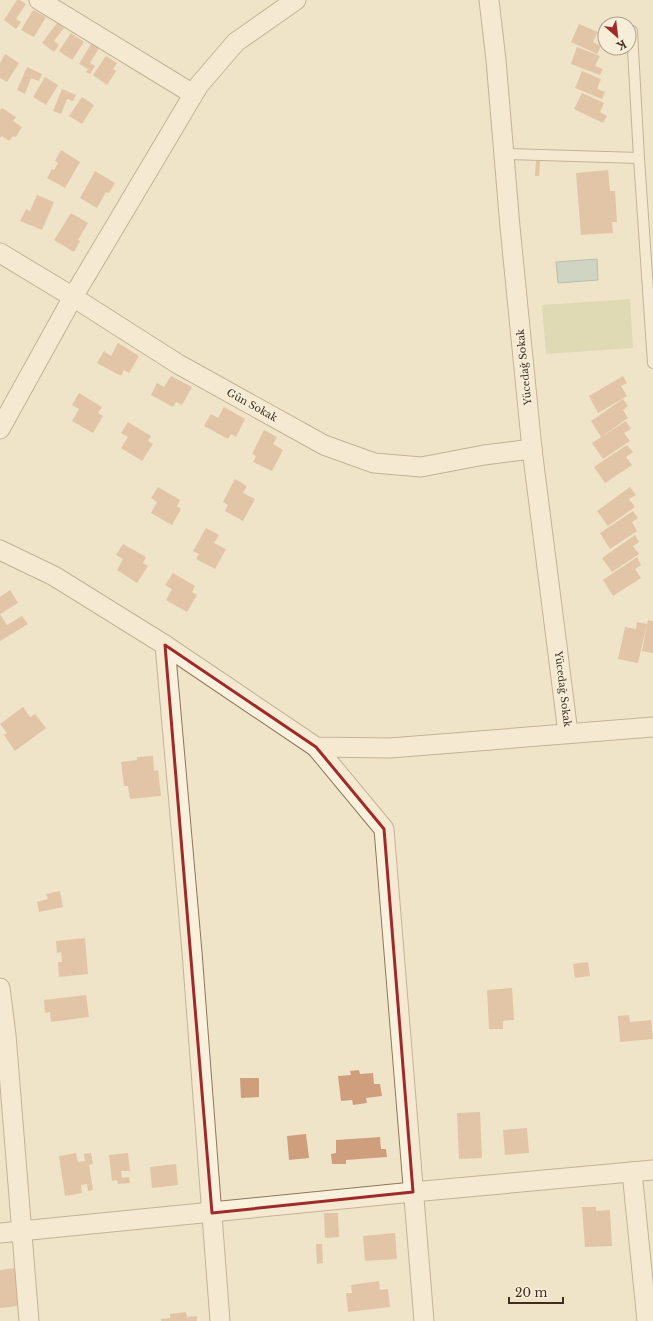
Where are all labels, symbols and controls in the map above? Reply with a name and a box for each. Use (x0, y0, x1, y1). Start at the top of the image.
north arrow (597, 16, 637, 56)
text: K (614, 37, 629, 54)
street label: Yücedağ Sokak (513, 327, 535, 407)
street label: Gün Sokak (224, 386, 280, 425)
street label: Yücedağ Sokak (552, 649, 574, 729)
scale bar (509, 1279, 563, 1305)
text: 20 m (515, 1285, 547, 1300)

